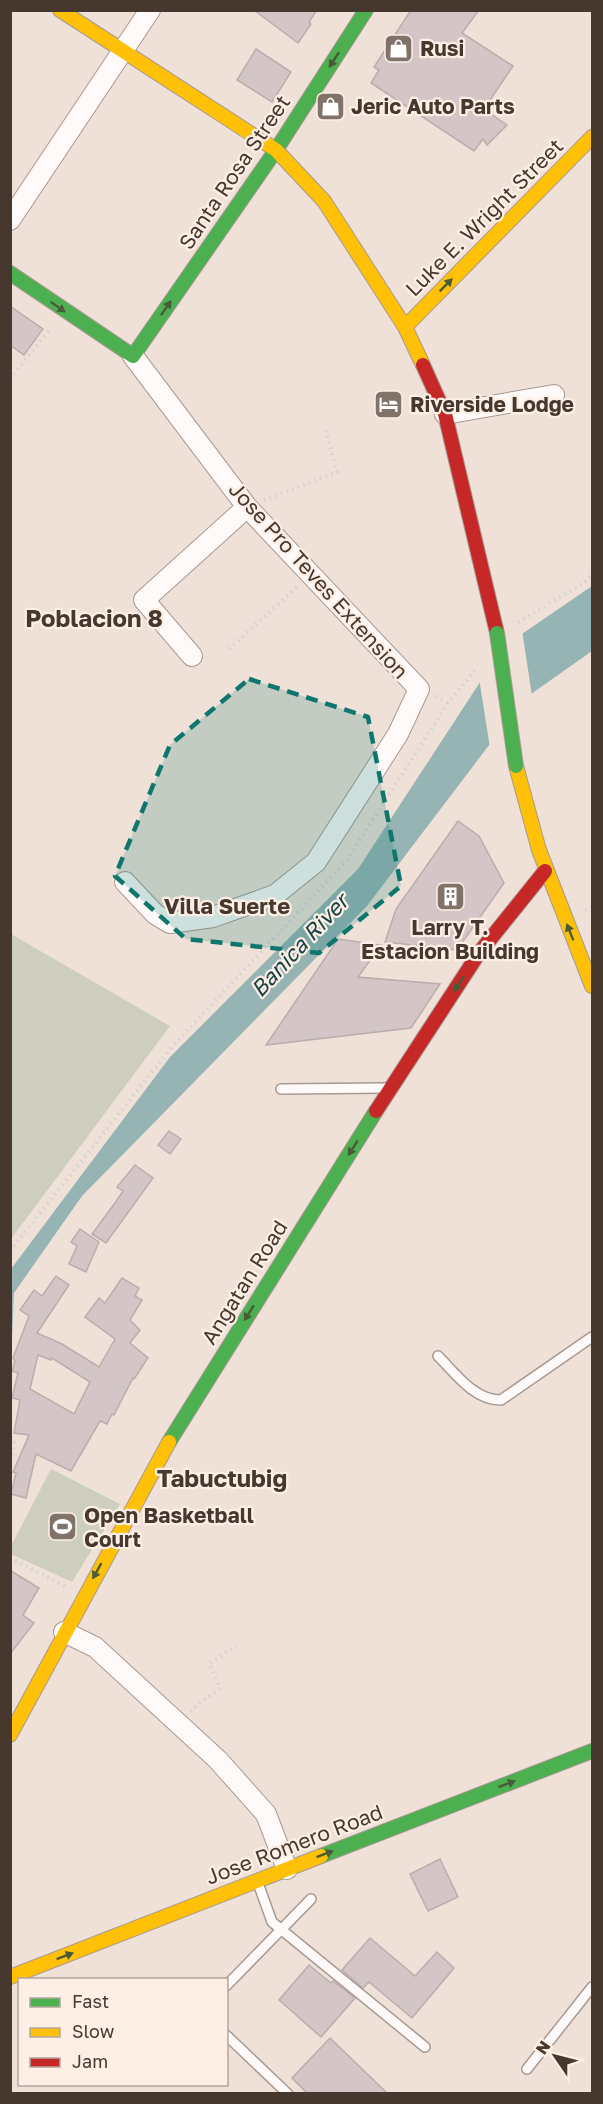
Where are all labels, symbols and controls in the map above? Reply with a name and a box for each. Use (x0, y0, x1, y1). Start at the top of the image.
shop icon: Rusi (383, 32, 415, 64)
place label: Rusi (420, 35, 464, 61)
one-way arrow (328, 51, 340, 67)
street label: Santa Rosa Street (173, 90, 295, 254)
shop icon: Jeric Auto Parts (314, 90, 346, 122)
place label: Jeric Auto Parts (351, 93, 515, 119)
street label: Luke E. Wright Street (400, 133, 568, 301)
one-way arrow (439, 278, 453, 293)
one-way arrow (160, 300, 172, 316)
one-way arrow (50, 301, 66, 312)
hotel icon: Riverside Lodge (373, 388, 405, 420)
place label: Riverside Lodge (410, 391, 574, 417)
street label: Jose Pro Teves Extension (224, 476, 414, 684)
district label: Poblacion 8 (25, 603, 163, 632)
building icon: Larry T. Estacion Building (434, 880, 466, 912)
water label: Banica River (245, 886, 356, 1002)
district label: Villa Suerte (164, 892, 290, 919)
place label: Larry T. Estacion Building (361, 914, 539, 964)
one-way arrow (565, 922, 575, 940)
one-way arrow (453, 976, 464, 992)
one-way arrow (348, 1140, 359, 1156)
street label: Angatan Road (196, 1215, 292, 1349)
one-way arrow (244, 1305, 255, 1321)
district label: Tabuctubig (157, 1463, 287, 1492)
place label: Open Basketball Court (84, 1502, 254, 1552)
sports icon: Open Basketball Court (47, 1511, 79, 1543)
one-way arrow (92, 1563, 102, 1580)
one-way arrow (498, 1778, 516, 1788)
street label: Jose Romero Road (202, 1798, 386, 1890)
one-way arrow (316, 1849, 334, 1858)
one-way arrow (56, 1950, 74, 1960)
legend (18, 1978, 228, 2086)
text: Fast (72, 1990, 109, 2012)
text: Slow (72, 2020, 115, 2042)
north arrow (525, 2026, 585, 2086)
text: N (531, 2037, 554, 2058)
text: Jam (72, 2050, 108, 2072)

